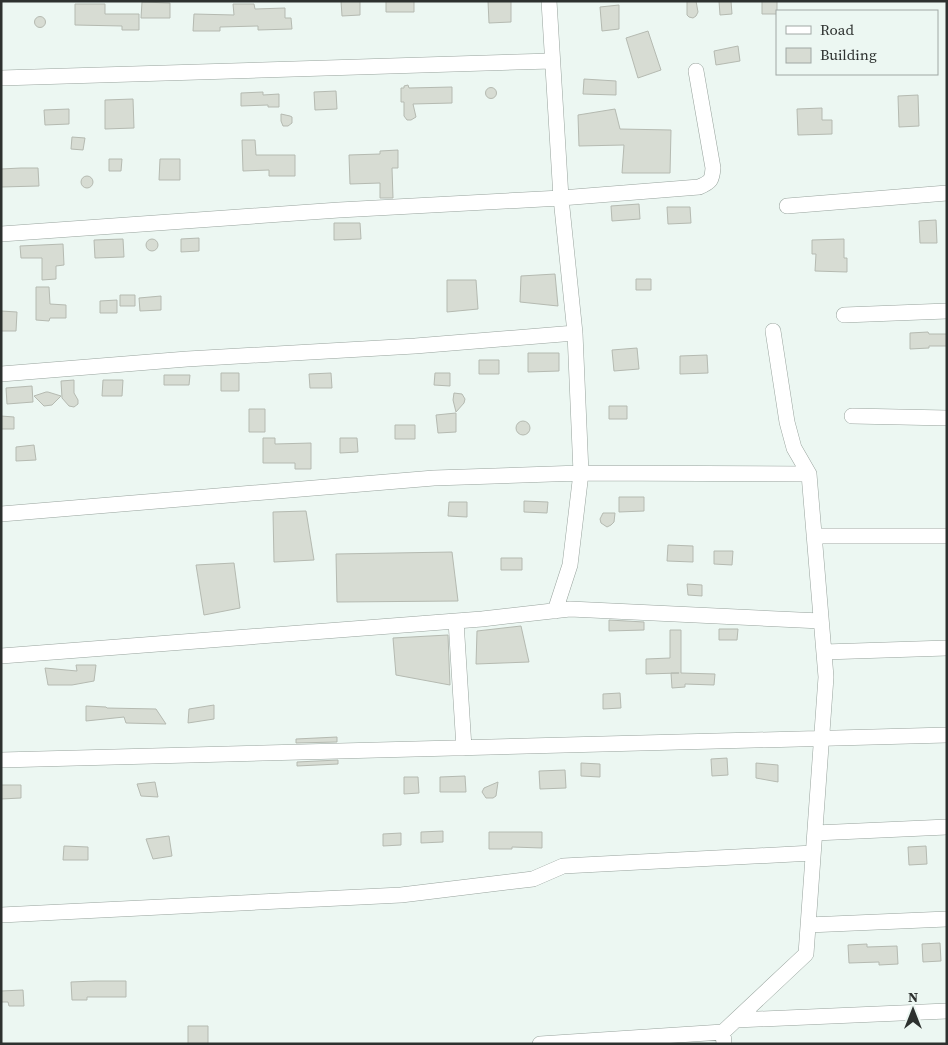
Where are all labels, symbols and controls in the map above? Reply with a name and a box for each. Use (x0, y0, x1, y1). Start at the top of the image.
legend (776, 10, 938, 75)
text: Road (820, 19, 854, 40)
text: Building (820, 44, 877, 65)
north arrow (888, 985, 938, 1035)
text: N (908, 987, 918, 1007)

